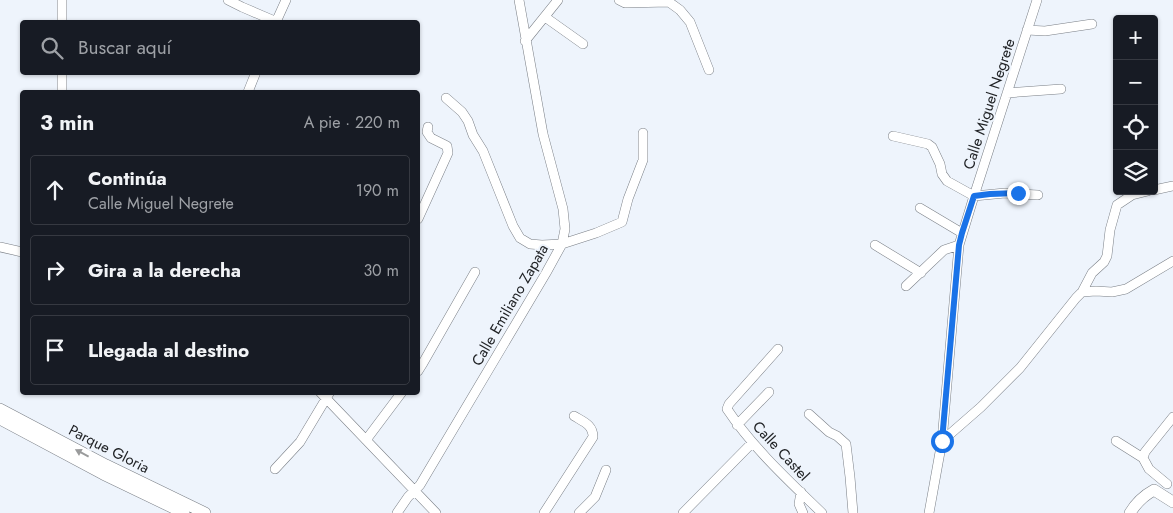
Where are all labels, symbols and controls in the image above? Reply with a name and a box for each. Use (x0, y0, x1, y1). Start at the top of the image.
map controls (1113, 15, 1158, 195)
button: + (1113, 15, 1158, 60)
search box (20, 20, 420, 75)
icon: search (38, 34, 66, 62)
text: Buscar aquí (78, 34, 172, 61)
street label: Calle Miguel Negrete (957, 35, 1021, 172)
button: − (1113, 60, 1158, 105)
button: locate (1113, 105, 1158, 150)
text: 3 min (40, 108, 94, 138)
text: A pie · 220 m (304, 111, 400, 134)
button: layers (1113, 150, 1158, 195)
text: Continúa (88, 165, 167, 192)
icon: ahead (41, 176, 69, 204)
text: 190 m (356, 179, 399, 202)
route end (1007, 182, 1030, 205)
text: Calle Miguel Negrete (88, 192, 234, 215)
street label: Calle Emiliano Zapata (466, 240, 554, 370)
icon: right (41, 256, 69, 284)
text: Gira a la derecha (88, 257, 241, 284)
text: 30 m (363, 259, 399, 282)
icon: arrive (41, 336, 69, 364)
text: Llegada al destino (88, 337, 249, 364)
street label: Calle Castel (747, 416, 815, 486)
street label: Parque Gloria (65, 419, 153, 479)
route start (931, 430, 954, 453)
one-way arrow (76, 448, 89, 457)

